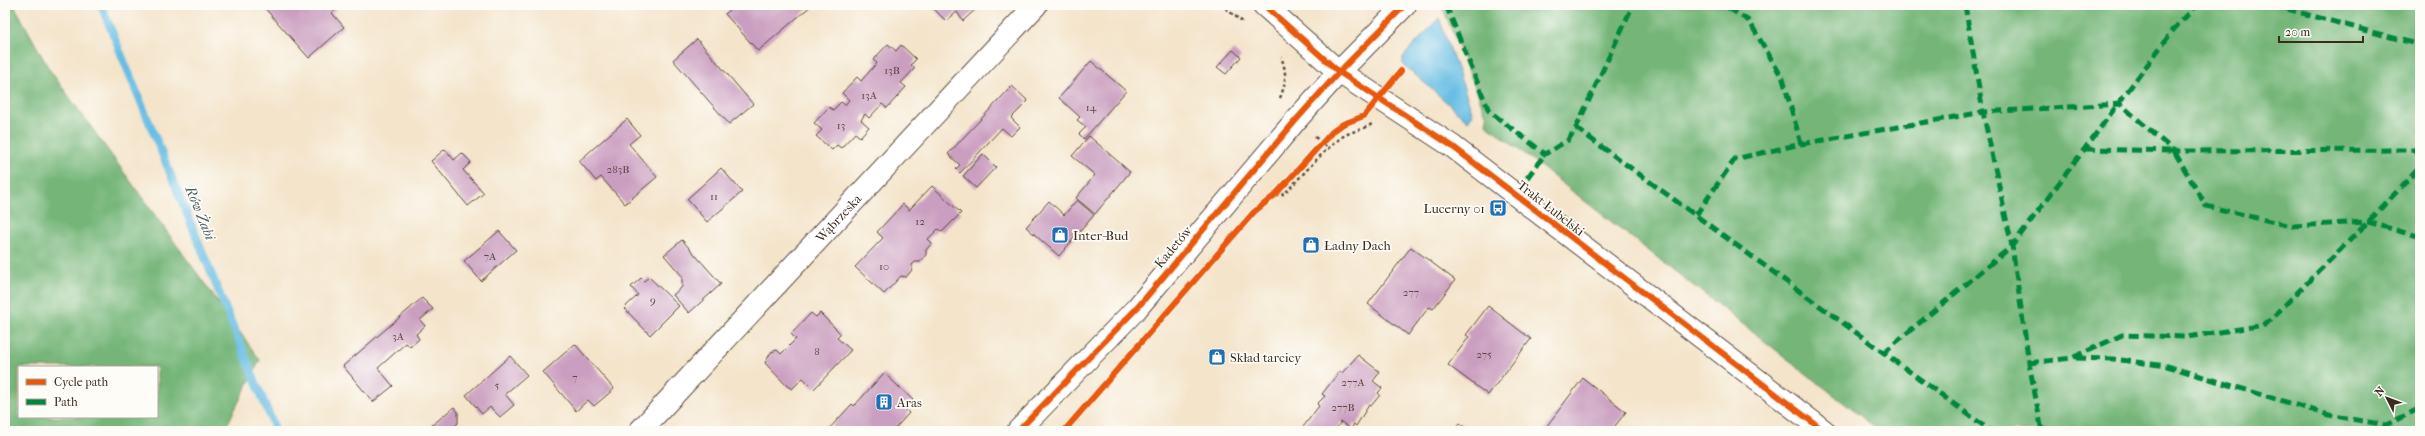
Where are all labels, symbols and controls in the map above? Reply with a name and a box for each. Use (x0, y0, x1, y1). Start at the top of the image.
scale bar (2279, 18, 2363, 44)
text: 20 m (2285, 25, 2310, 39)
house number: 13B (884, 64, 900, 77)
house number: 13A (861, 89, 878, 102)
house number: 14 (1086, 101, 1097, 114)
house number: 13 (837, 119, 845, 132)
house number: 283B (607, 163, 629, 176)
street label: Trakt Lubelski (1515, 177, 1588, 239)
water label: Rów Żabi (181, 182, 220, 243)
house number: 11 (710, 190, 718, 203)
street label: Wąbrzeska (812, 190, 865, 246)
bus stop icon: Lucerny 01 (1488, 198, 1508, 218)
place label: Lucerny 01 (1424, 201, 1485, 216)
house number: 12 (915, 215, 925, 228)
street label: Kadetów (1151, 223, 1195, 271)
shop icon: Inter-Bud (1050, 225, 1070, 245)
place label: Inter-Bud (1073, 228, 1129, 243)
shop icon: Ładny Dach (1301, 235, 1321, 255)
place label: Ładny Dach (1324, 238, 1391, 253)
house number: 7A (484, 250, 497, 263)
house number: 10 (879, 260, 889, 273)
house number: 277 (1403, 286, 1419, 299)
house number: 9 (650, 294, 656, 307)
house number: 3A (392, 330, 405, 343)
house number: 8 (814, 345, 820, 358)
shop icon: Skład tarcicy (1207, 347, 1227, 367)
house number: 275 (1476, 348, 1492, 361)
place label: Skład tarcicy (1230, 350, 1302, 365)
legend (18, 366, 158, 418)
house number: 7 (572, 371, 578, 384)
text: Cycle path (54, 375, 109, 389)
house number: 277A (1341, 376, 1366, 389)
north arrow (2367, 378, 2407, 418)
house number: 5 (495, 379, 500, 392)
text: N (2372, 384, 2388, 399)
building icon: Aras (874, 392, 894, 412)
text: Path (54, 395, 78, 409)
place label: Aras (896, 395, 922, 410)
house number: 277B (1331, 401, 1355, 414)

